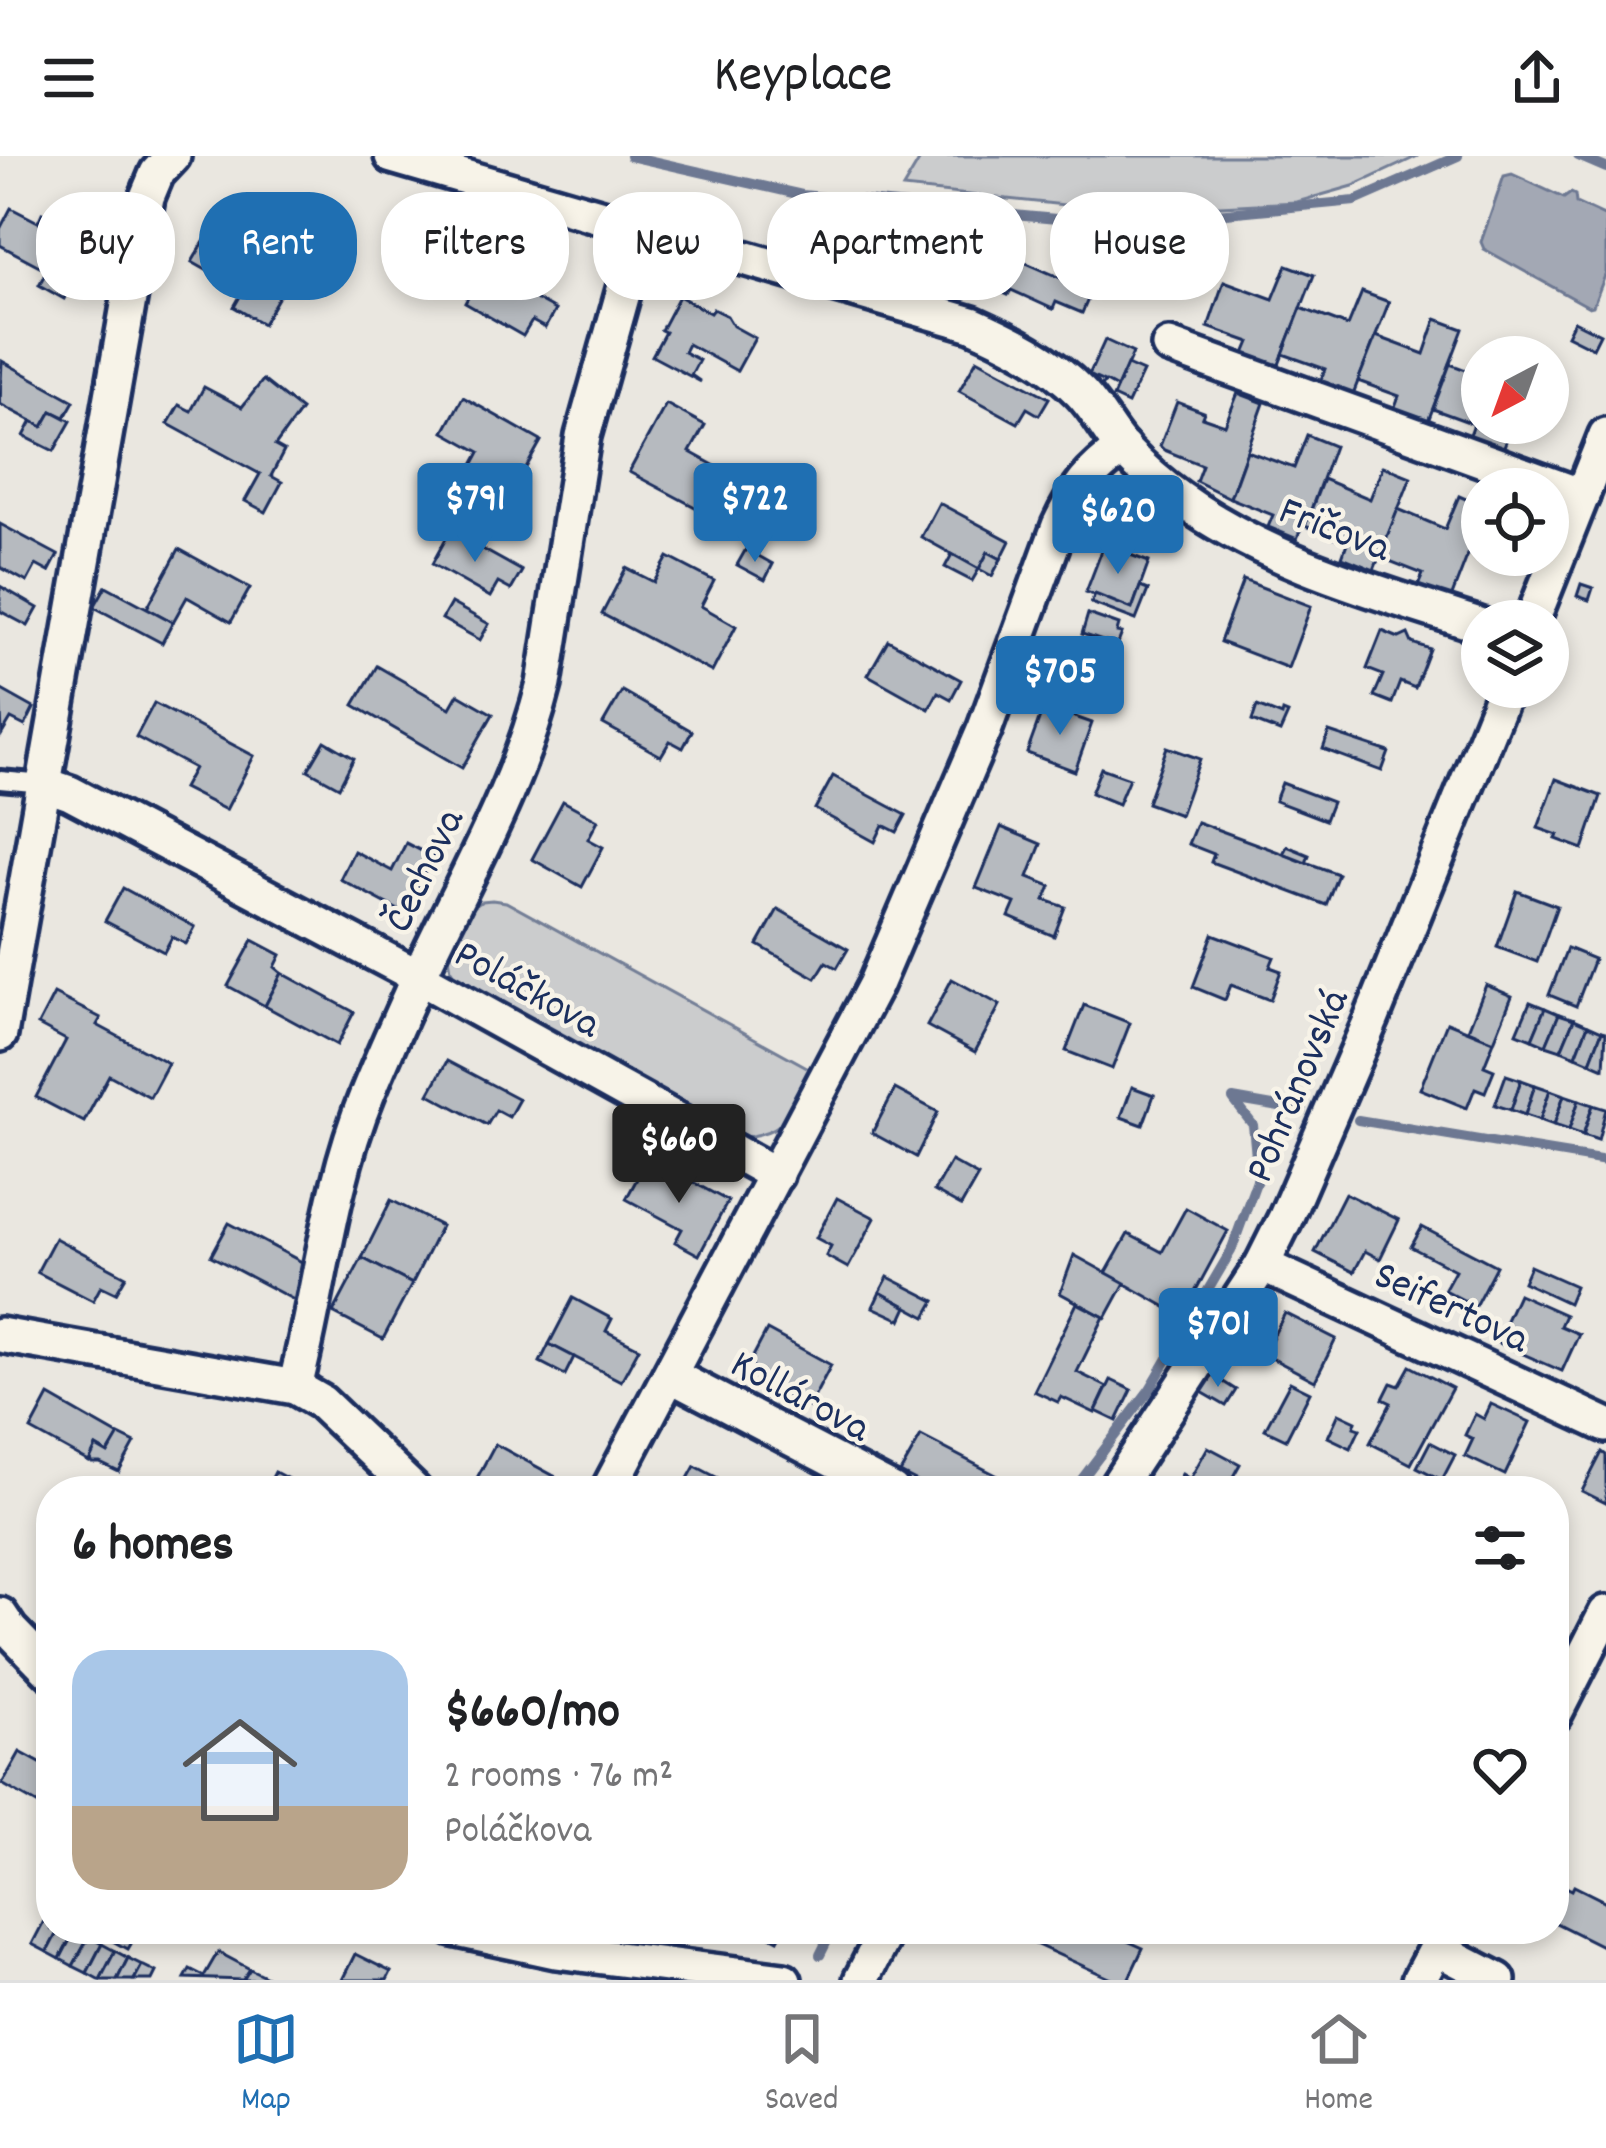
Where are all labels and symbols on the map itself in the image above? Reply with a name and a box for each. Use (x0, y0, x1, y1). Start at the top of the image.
north arrow (1461, 336, 1569, 444)
pin: $791 (404, 463, 546, 565)
pin: $722 (684, 463, 826, 565)
pin: $620 (1047, 475, 1189, 577)
street label: Fričova (1269, 484, 1399, 582)
pin: $705 (989, 636, 1131, 738)
street label: Čechova (372, 799, 484, 944)
street label: Poláčkova (442, 927, 611, 1057)
street label: Pohránovská (1233, 981, 1368, 1193)
pin: $660 (608, 1104, 750, 1206)
street label: Seifertova (1363, 1248, 1539, 1373)
pin: $701 (1147, 1288, 1289, 1390)
street label: Kollárova (718, 1337, 880, 1462)

